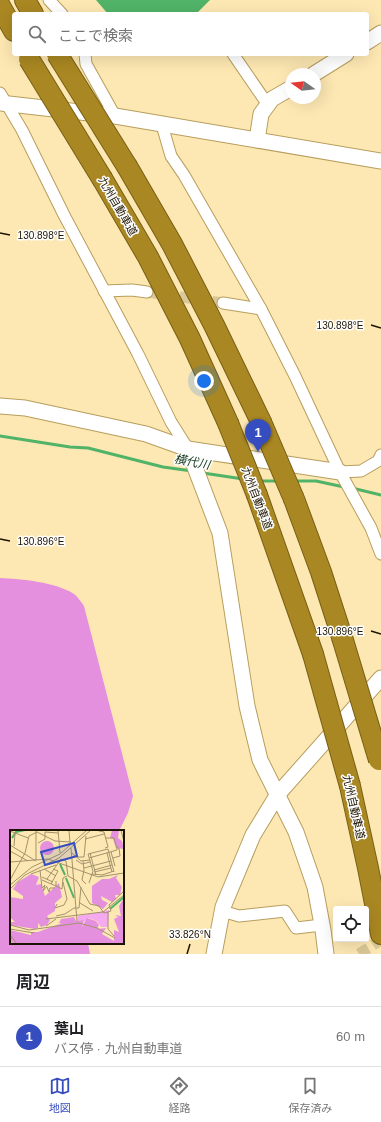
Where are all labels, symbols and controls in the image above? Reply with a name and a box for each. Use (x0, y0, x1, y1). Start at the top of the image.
search box (12, 12, 369, 56)
icon: search (26, 23, 48, 45)
text: ここで検索 (58, 27, 133, 44)
north arrow (285, 68, 321, 104)
street label: 九州自動車道 (96, 174, 140, 238)
text: 130.898°E (18, 230, 65, 241)
text: 130.898°E (317, 320, 364, 331)
your location (194, 371, 214, 391)
pin: 1 (245, 419, 271, 452)
water label: 横代川 (173, 452, 213, 473)
street label: 九州自動車道 (240, 465, 274, 531)
text: 130.896°E (18, 536, 65, 547)
text: 130.896°E (317, 626, 364, 637)
street label: 九州自動車道 (341, 773, 367, 841)
inset map (10, 830, 124, 944)
map controls (333, 906, 369, 942)
button: locate (333, 906, 369, 942)
text: 33.826°N (169, 929, 211, 940)
text: 周辺 (16, 973, 50, 992)
text: 葉山 (54, 1020, 84, 1037)
text: 1 (25, 1029, 33, 1044)
text: 60 m (336, 1029, 365, 1044)
text: バス停 · 九州自動車道 (54, 1041, 183, 1056)
tab: 地図 (49, 1075, 71, 1115)
tab: 経路 (168, 1075, 190, 1115)
tab: 保存済み (288, 1075, 332, 1115)

